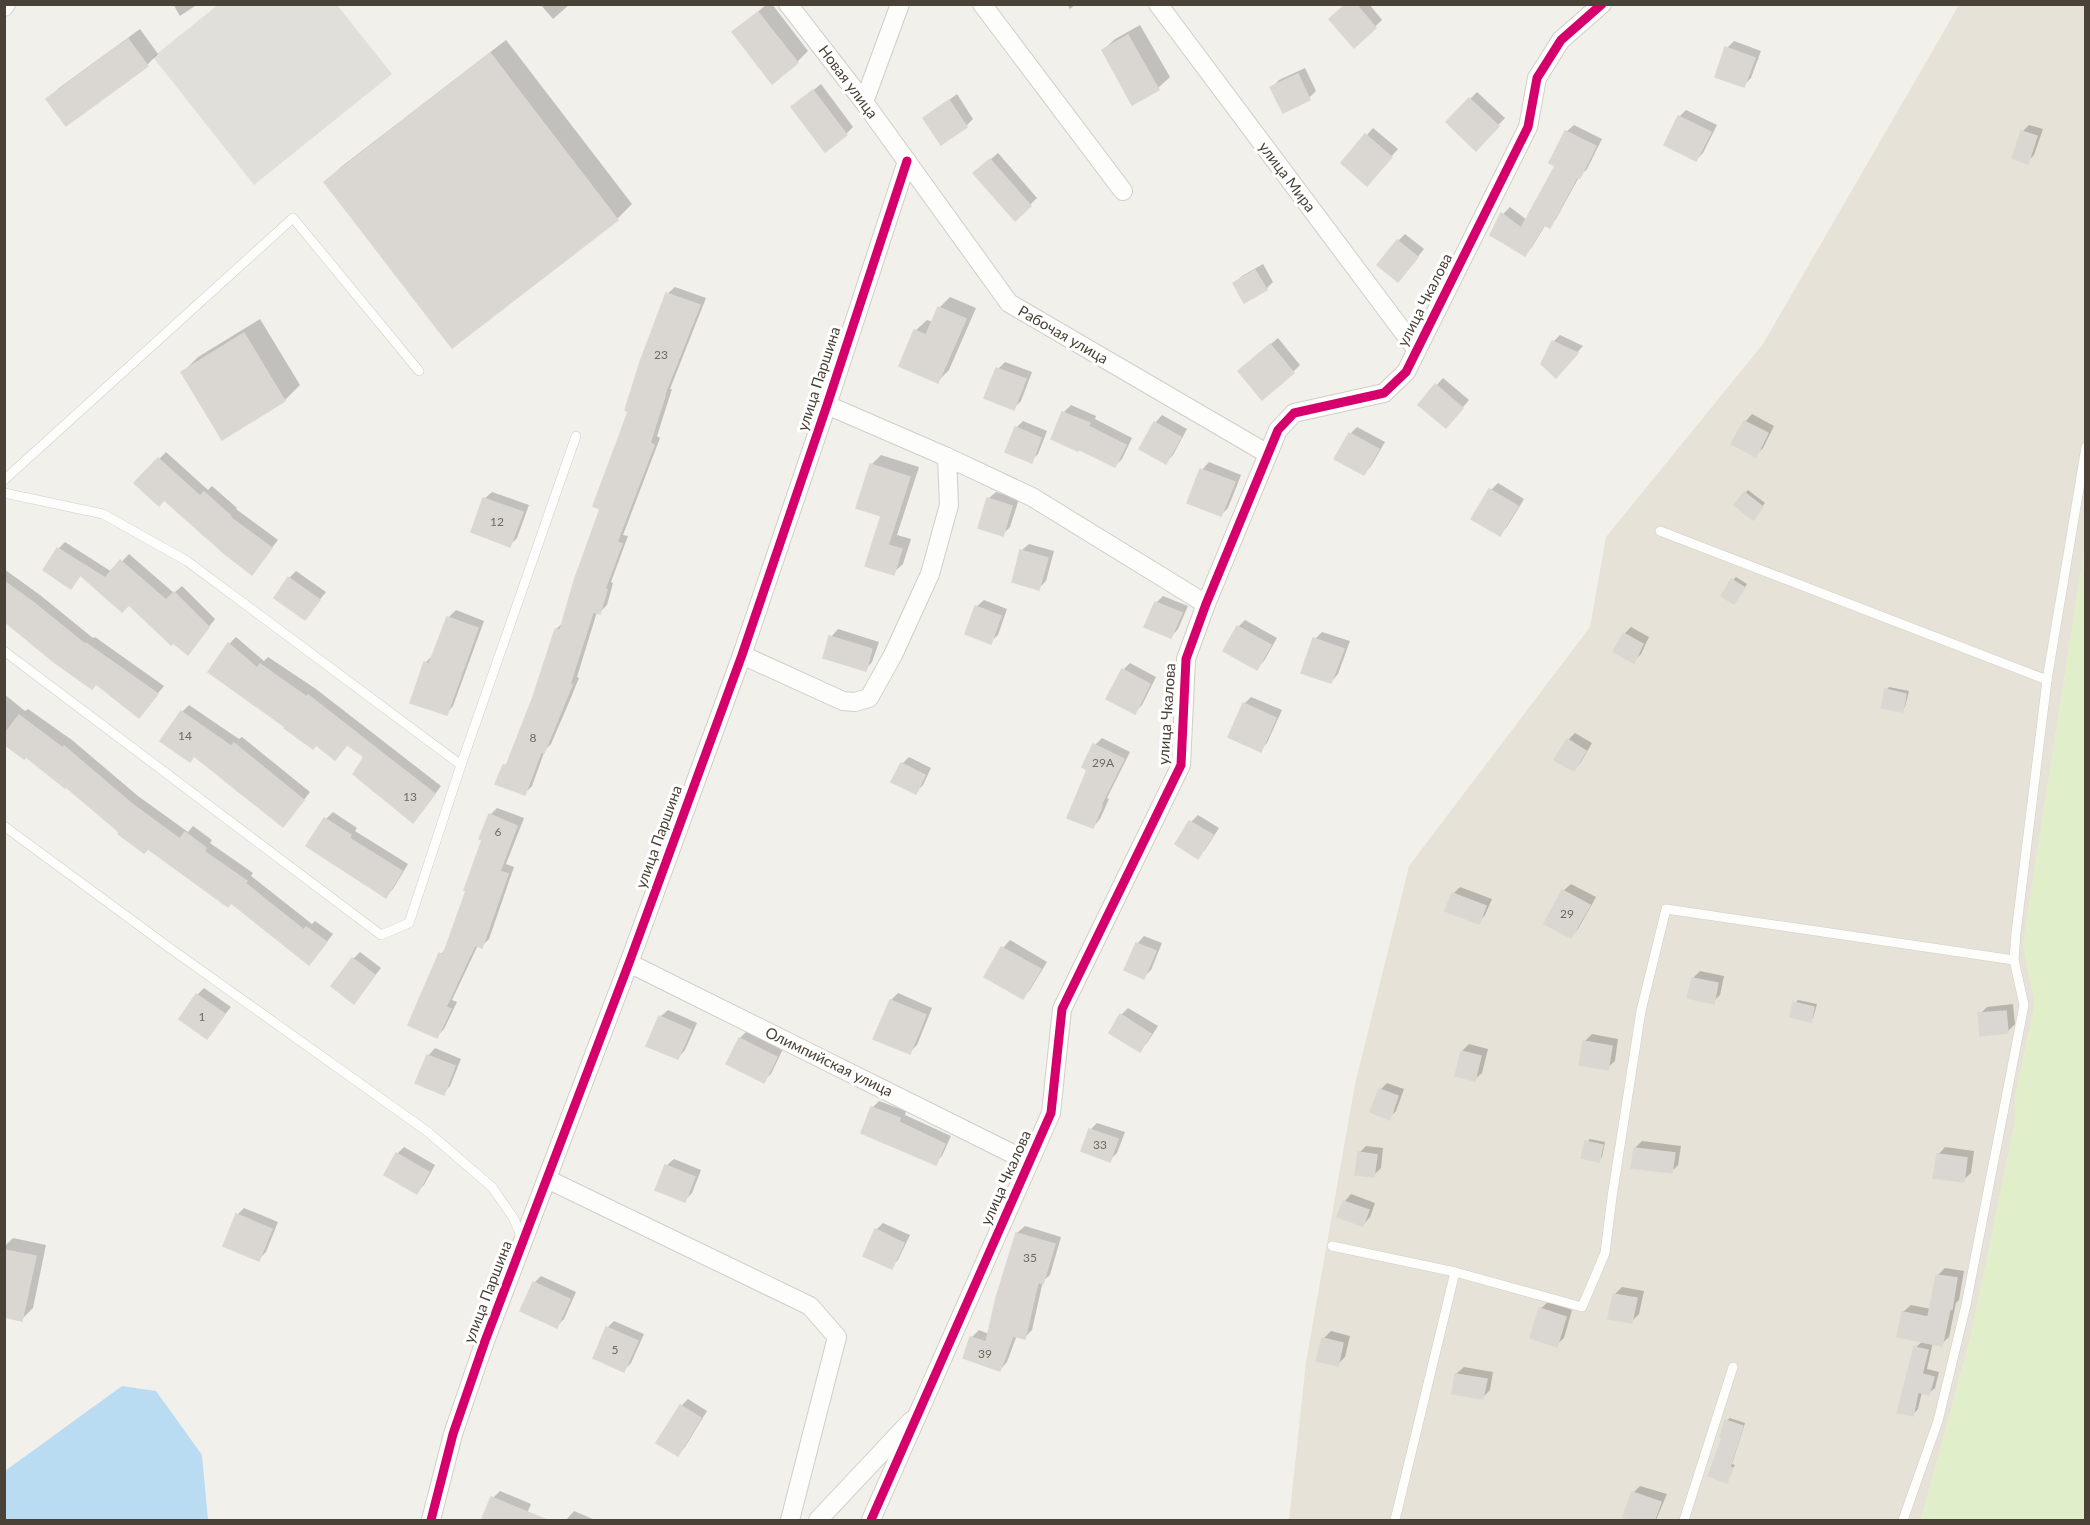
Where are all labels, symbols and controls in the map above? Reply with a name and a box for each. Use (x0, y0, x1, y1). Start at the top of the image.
street label: Новая улица (815, 41, 882, 121)
street label: улица Мира (1256, 138, 1320, 215)
street label: улица Чкалова (1393, 250, 1455, 349)
street label: Рабочая улица (1015, 301, 1112, 367)
street label: улица Паршина (793, 324, 843, 433)
house number: 23 (654, 347, 668, 362)
house number: 12 (490, 514, 504, 529)
street label: улица Чкалова (1153, 662, 1179, 765)
house number: 14 (178, 728, 192, 743)
house number: 8 (530, 730, 537, 745)
house number: 29А (1092, 755, 1115, 770)
street label: улица Паршина (631, 783, 685, 891)
house number: 13 (403, 789, 417, 804)
house number: 6 (495, 824, 502, 839)
house number: 29 (1560, 906, 1574, 921)
house number: 1 (199, 1009, 206, 1024)
street label: Олимпийская улица (763, 1022, 896, 1100)
street label: улица Чкалова (976, 1127, 1034, 1228)
house number: 33 (1093, 1137, 1107, 1152)
street label: улица Паршина (459, 1238, 515, 1345)
house number: 35 (1023, 1250, 1037, 1265)
house number: 5 (612, 1342, 619, 1357)
house number: 39 (978, 1346, 992, 1361)

